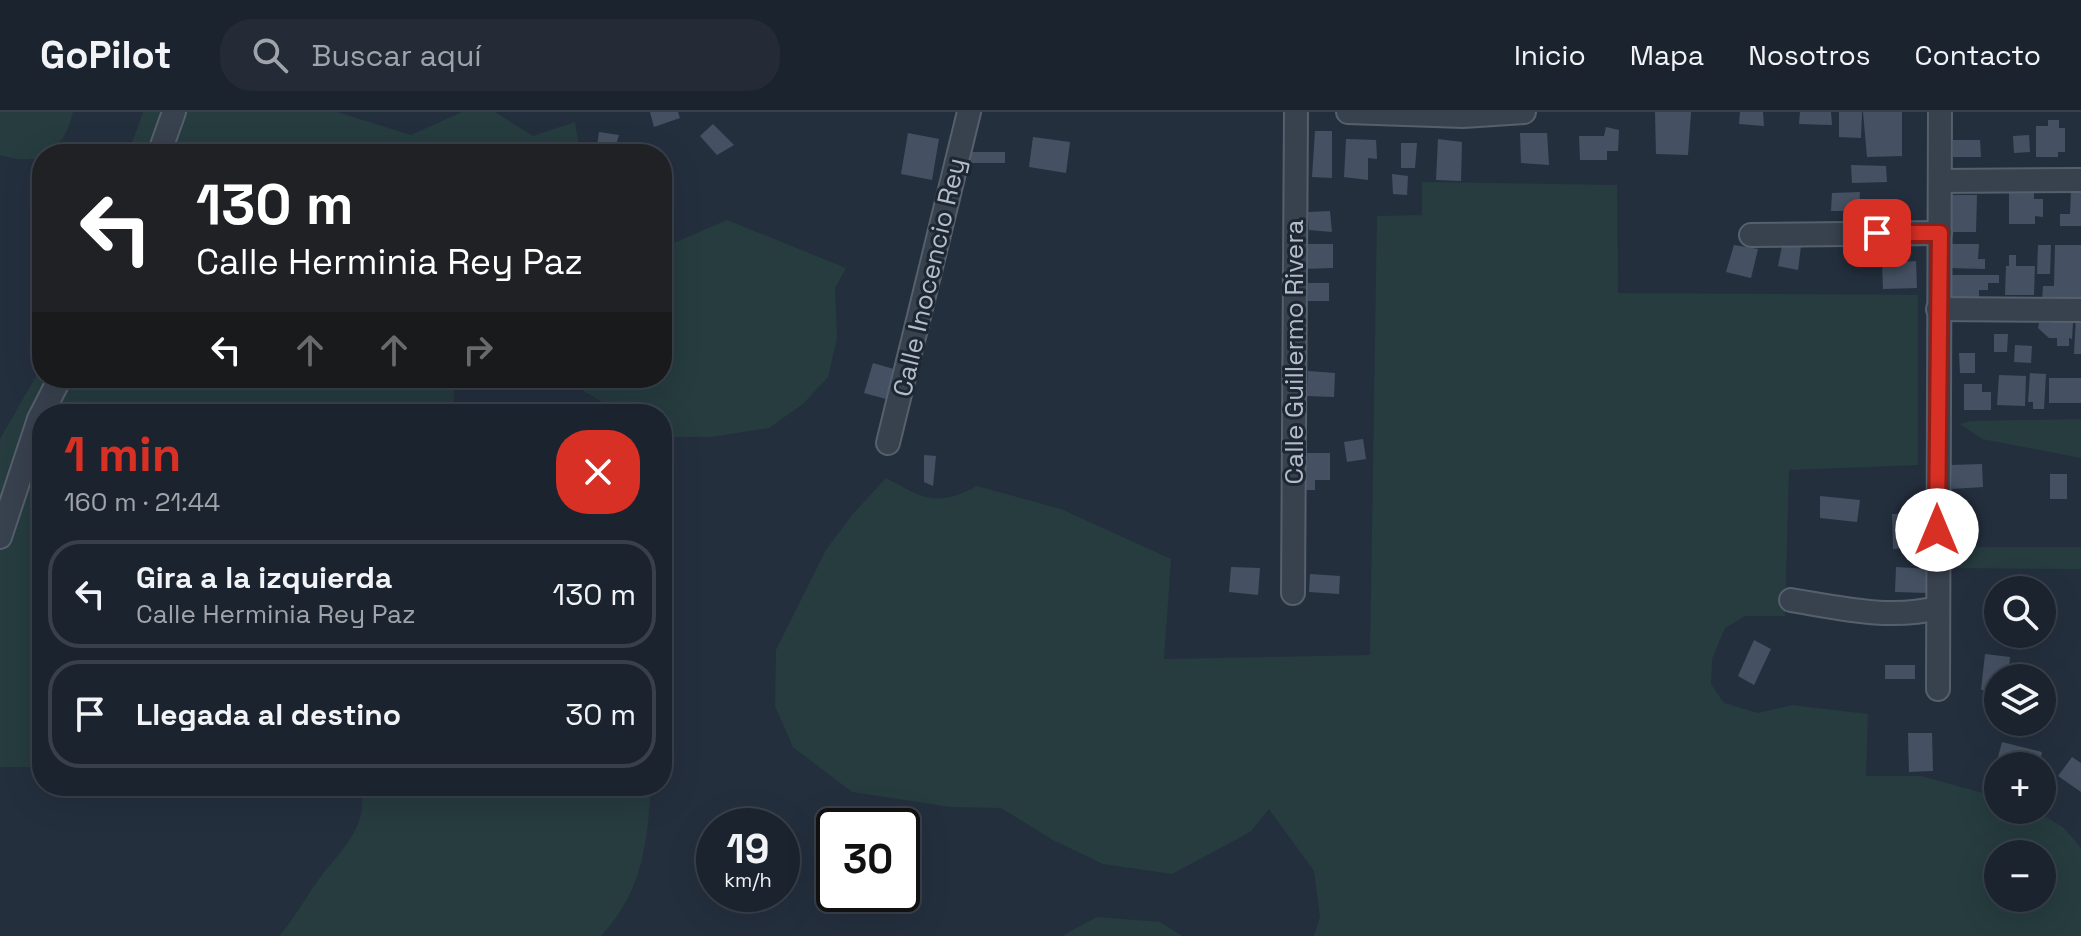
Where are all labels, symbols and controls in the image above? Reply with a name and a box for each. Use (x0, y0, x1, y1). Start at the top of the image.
search box (220, 19, 780, 91)
text: GoPilot (40, 31, 172, 79)
icon: search (248, 33, 292, 77)
text: Buscar aquí (312, 36, 482, 75)
text: Inicio (1514, 37, 1586, 73)
text: Mapa (1630, 37, 1704, 73)
text: Nosotros (1748, 37, 1871, 73)
text: Contacto (1915, 37, 2041, 73)
street label: Calle Inocencio Rey (885, 154, 973, 400)
text: 130 m (196, 169, 354, 240)
icon: left (64, 176, 168, 280)
pin (1843, 199, 1911, 267)
icon: arrive (1855, 211, 1899, 255)
street label: Calle Guillermo Rivera (1277, 219, 1311, 484)
text: Calle Herminia Rey Paz (196, 239, 583, 285)
icon: left (204, 328, 248, 372)
icon: ahead (288, 328, 332, 372)
icon: ahead (372, 328, 416, 372)
icon: right (456, 328, 500, 372)
text: 1 min (64, 424, 181, 485)
button: close (556, 430, 640, 514)
text: 160 m · 21:44 (64, 485, 220, 519)
position arrow (1895, 488, 1979, 572)
text: Gira a la izquierda (136, 558, 392, 597)
icon: left (68, 572, 112, 616)
text: 130 m (553, 575, 636, 614)
map controls (1984, 576, 2056, 912)
button: search (1984, 576, 2056, 648)
text: Calle Herminia Rey Paz (136, 597, 416, 631)
button: layers (1984, 664, 2056, 736)
icon: arrive (68, 692, 112, 736)
text: Llegada al destino (136, 695, 401, 734)
text: 30 m (565, 695, 636, 734)
button: + (1984, 752, 2056, 824)
speed limit sign: 30 (816, 808, 920, 912)
text: 19 (727, 824, 769, 875)
button: − (1984, 840, 2056, 912)
text: km/h (724, 867, 772, 893)

